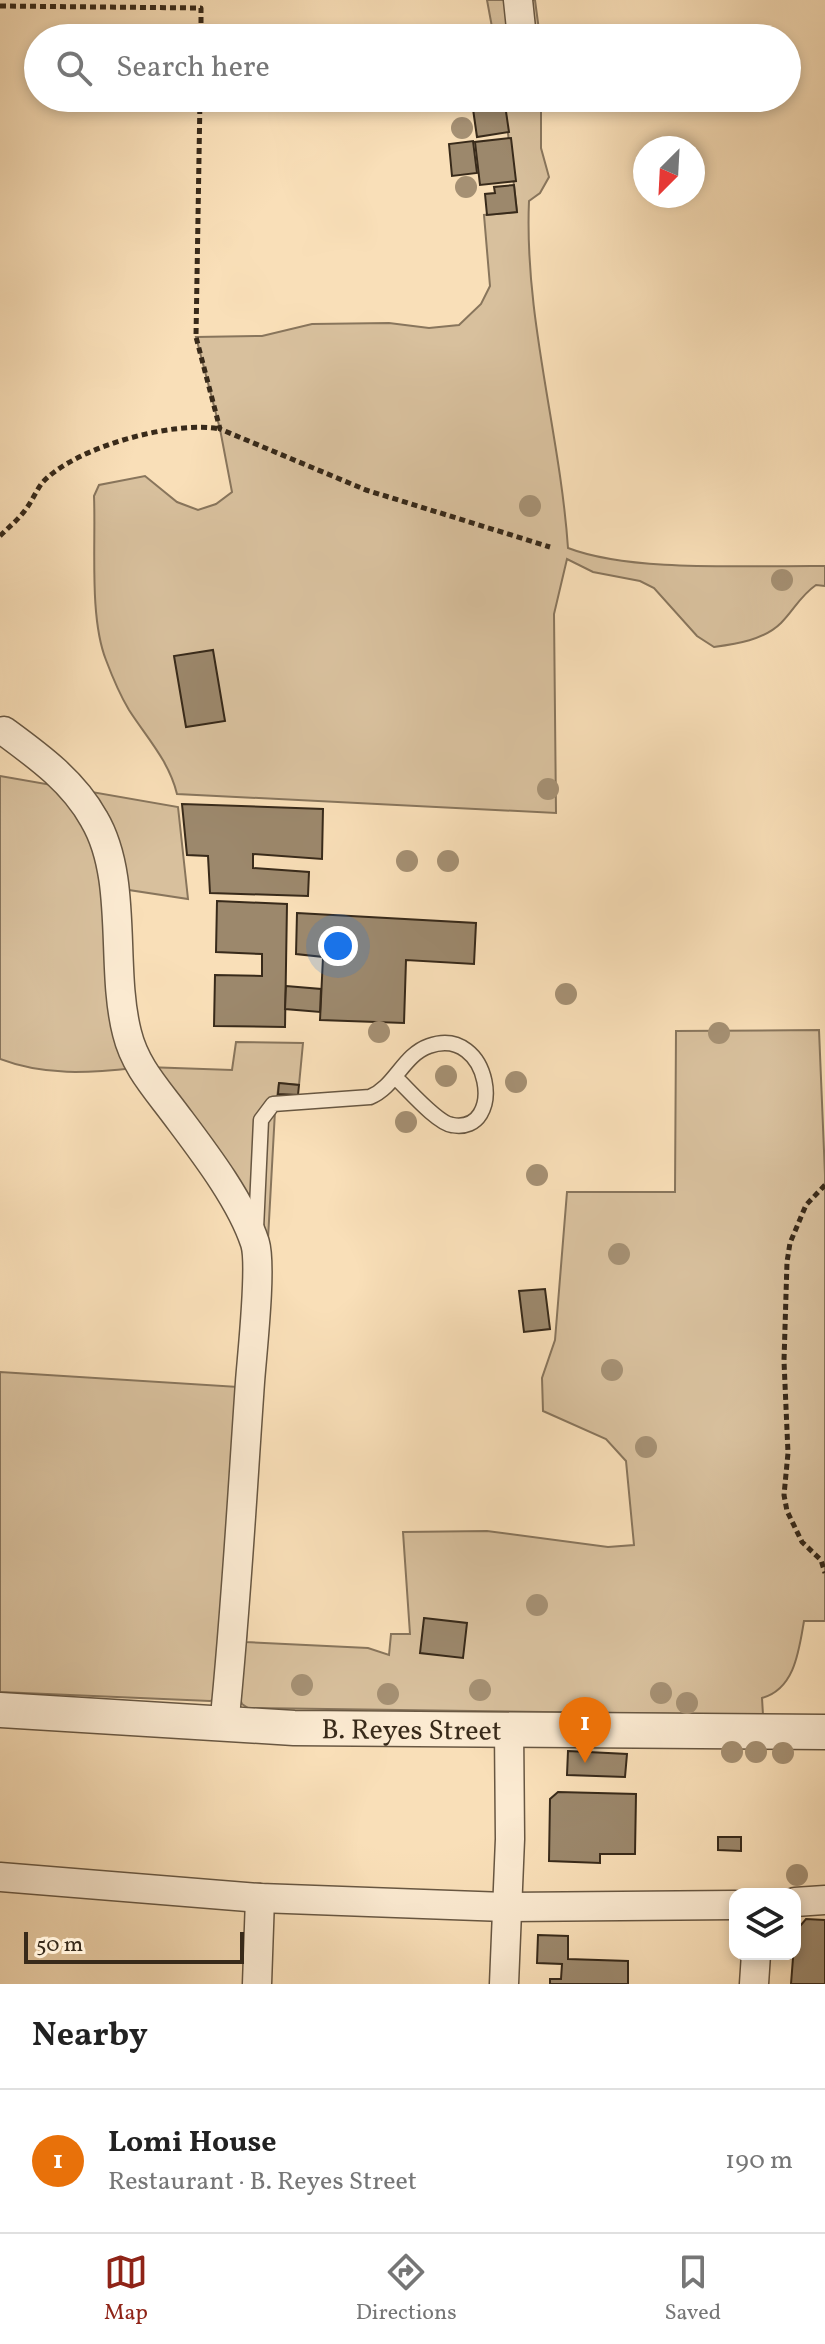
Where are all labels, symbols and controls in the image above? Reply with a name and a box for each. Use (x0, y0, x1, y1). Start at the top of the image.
search box (24, 24, 801, 112)
icon: search (52, 46, 96, 90)
text: Search here (116, 47, 270, 89)
north arrow (633, 136, 705, 208)
your location (318, 926, 358, 966)
pin: 1 (559, 1697, 611, 1763)
street label: B. Reyes Street (321, 1711, 502, 1752)
map controls (729, 1888, 801, 1960)
button: layers (729, 1888, 801, 1960)
scale bar (24, 1928, 244, 1964)
text: 50 m (36, 1930, 83, 1961)
text: Nearby (32, 2013, 148, 2060)
text: Lomi House (108, 2122, 277, 2164)
text: 1 (53, 2143, 63, 2179)
text: 190 m (725, 2143, 793, 2179)
text: Restaurant · B. Reyes Street (108, 2164, 417, 2200)
tab: Map (104, 2250, 148, 2329)
tab: Directions (356, 2250, 457, 2329)
tab: Saved (664, 2250, 721, 2329)

